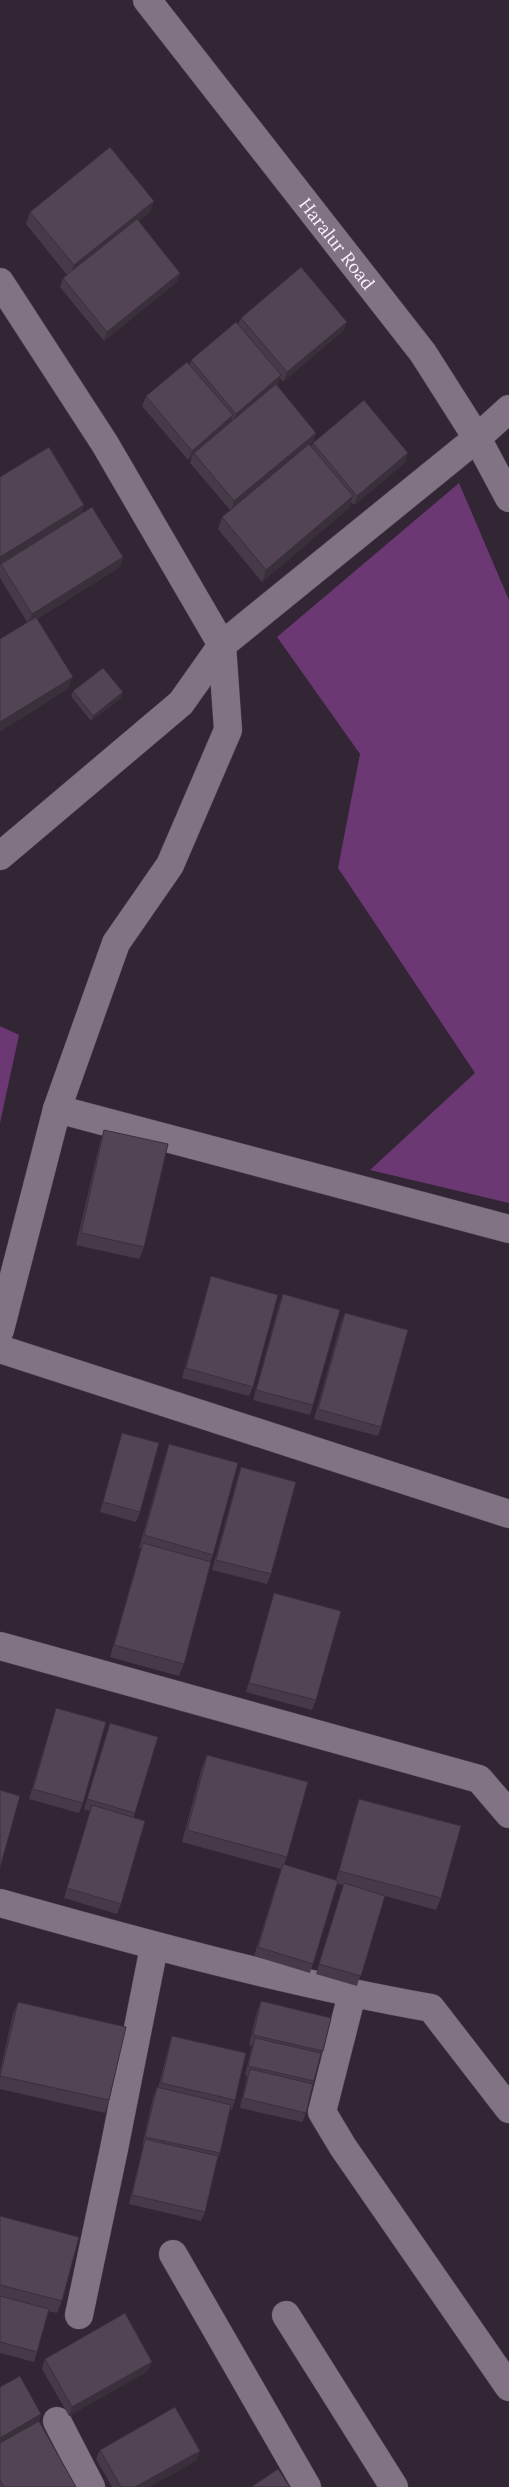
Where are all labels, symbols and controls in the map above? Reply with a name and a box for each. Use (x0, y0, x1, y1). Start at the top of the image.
street label: Haralur Road (294, 193, 380, 294)

